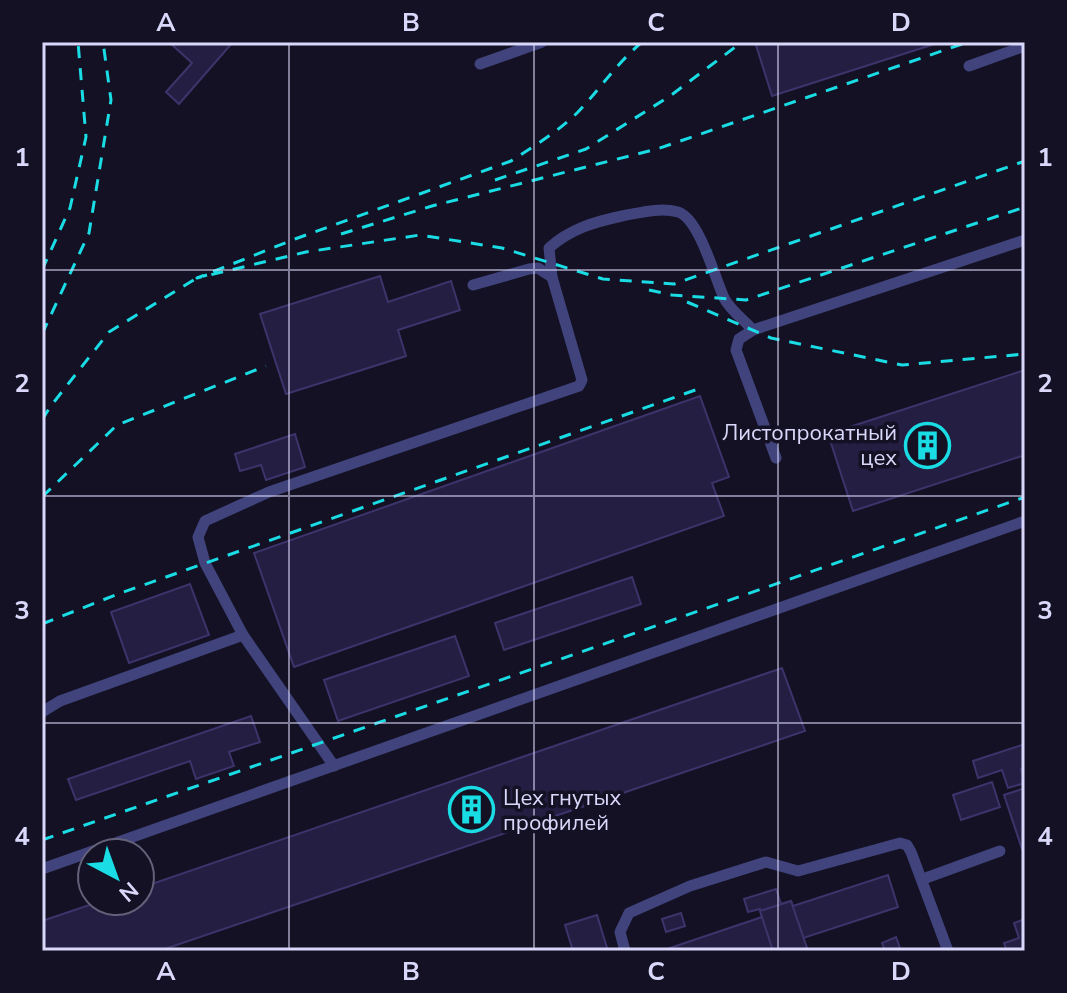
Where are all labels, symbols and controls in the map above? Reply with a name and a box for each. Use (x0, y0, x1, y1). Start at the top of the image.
text: A (156, 5, 176, 40)
text: B (402, 5, 420, 40)
text: C (647, 5, 665, 40)
text: D (891, 5, 911, 40)
text: 1 (14, 140, 30, 175)
text: 1 (1037, 140, 1053, 175)
text: 2 (14, 366, 30, 401)
text: 2 (1037, 366, 1053, 401)
place label: Листопрокатный цех (722, 418, 897, 473)
building icon: Листопрокатный цех (904, 421, 952, 469)
text: 3 (14, 593, 30, 628)
text: 3 (1037, 593, 1053, 628)
place label: Цех гнутых профилей (503, 783, 621, 838)
building icon: Цех гнутых профилей (448, 786, 496, 834)
text: 4 (14, 819, 30, 854)
text: 4 (1037, 819, 1053, 854)
north arrow (76, 837, 156, 917)
text: N (112, 875, 145, 908)
text: A (156, 954, 176, 989)
text: B (402, 954, 420, 989)
text: C (647, 954, 665, 989)
text: D (891, 954, 911, 989)

